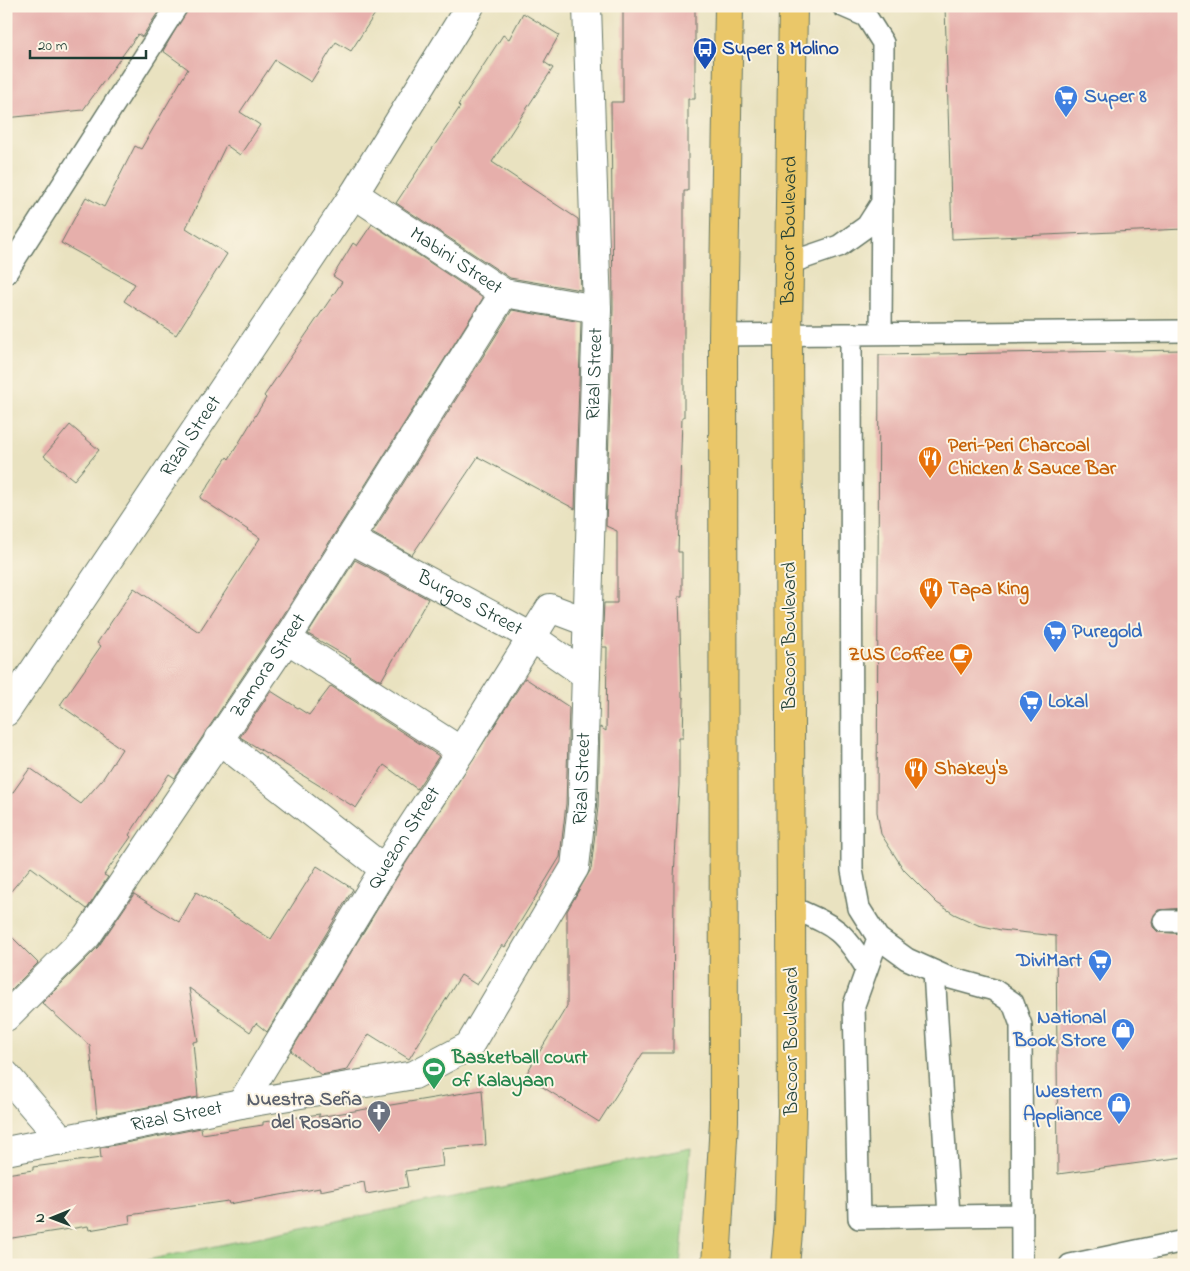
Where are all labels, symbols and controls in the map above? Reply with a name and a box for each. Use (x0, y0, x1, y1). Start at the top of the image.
scale bar (30, 28, 146, 60)
text: 20 m (38, 35, 68, 57)
place label: Super 8 Molino (722, 35, 839, 64)
bus stop icon: Super 8 Molino (692, 36, 718, 70)
place label: Super 8 (1084, 83, 1147, 112)
supermarket icon: Super 8 (1053, 84, 1079, 118)
street label: Bacoor Boulevard (774, 156, 805, 306)
street label: Mabini Street (404, 220, 508, 303)
street label: Rizal Street (579, 327, 611, 421)
street label: Rizal Street (153, 390, 229, 483)
place label: Peri-Peri Charcoal Chicken & Sauce Bar (948, 432, 1117, 484)
restaurant icon: Peri-Peri Charcoal Chicken & Sauce Bar (917, 445, 943, 479)
street label: Bacoor Boulevard (776, 562, 805, 711)
street label: Burgos Street (411, 563, 528, 644)
place label: Tapa King (948, 575, 1029, 605)
restaurant icon: Tapa King (918, 576, 944, 610)
street label: Zamora Street (223, 608, 314, 724)
place label: Puregold (1072, 618, 1143, 648)
supermarket icon: Puregold (1042, 619, 1068, 653)
place label: ZUS Coffee (849, 641, 945, 670)
cafe icon: ZUS Coffee (948, 642, 974, 676)
place label: Lokal (1048, 688, 1088, 717)
supermarket icon: Lokal (1018, 689, 1044, 723)
street label: Rizal Street (565, 732, 599, 827)
place label: Shakey's (934, 755, 1008, 785)
restaurant icon: Shakey's (903, 756, 929, 790)
street label: Quezon Street (360, 781, 449, 895)
place label: DiviMart (1016, 947, 1082, 976)
supermarket icon: DiviMart (1087, 948, 1113, 982)
street label: Bacoor Boulevard (778, 967, 807, 1116)
place label: National Book Store (1012, 1004, 1107, 1056)
shop icon: National Book Store (1110, 1017, 1136, 1051)
place label: Basketball court of Kalayaan (451, 1044, 588, 1097)
sports icon: Basketball court of Kalayaan (421, 1056, 447, 1090)
place label: Western Appliance (1023, 1078, 1103, 1130)
place label: Nuestra Seña del Rosario (247, 1086, 362, 1138)
shop icon: Western Appliance (1106, 1091, 1132, 1125)
street label: Rizal Street (128, 1094, 225, 1140)
church icon: Nuestra Seña del Rosario (366, 1099, 392, 1133)
north arrow (28, 1194, 78, 1244)
text: N (30, 1213, 51, 1223)

